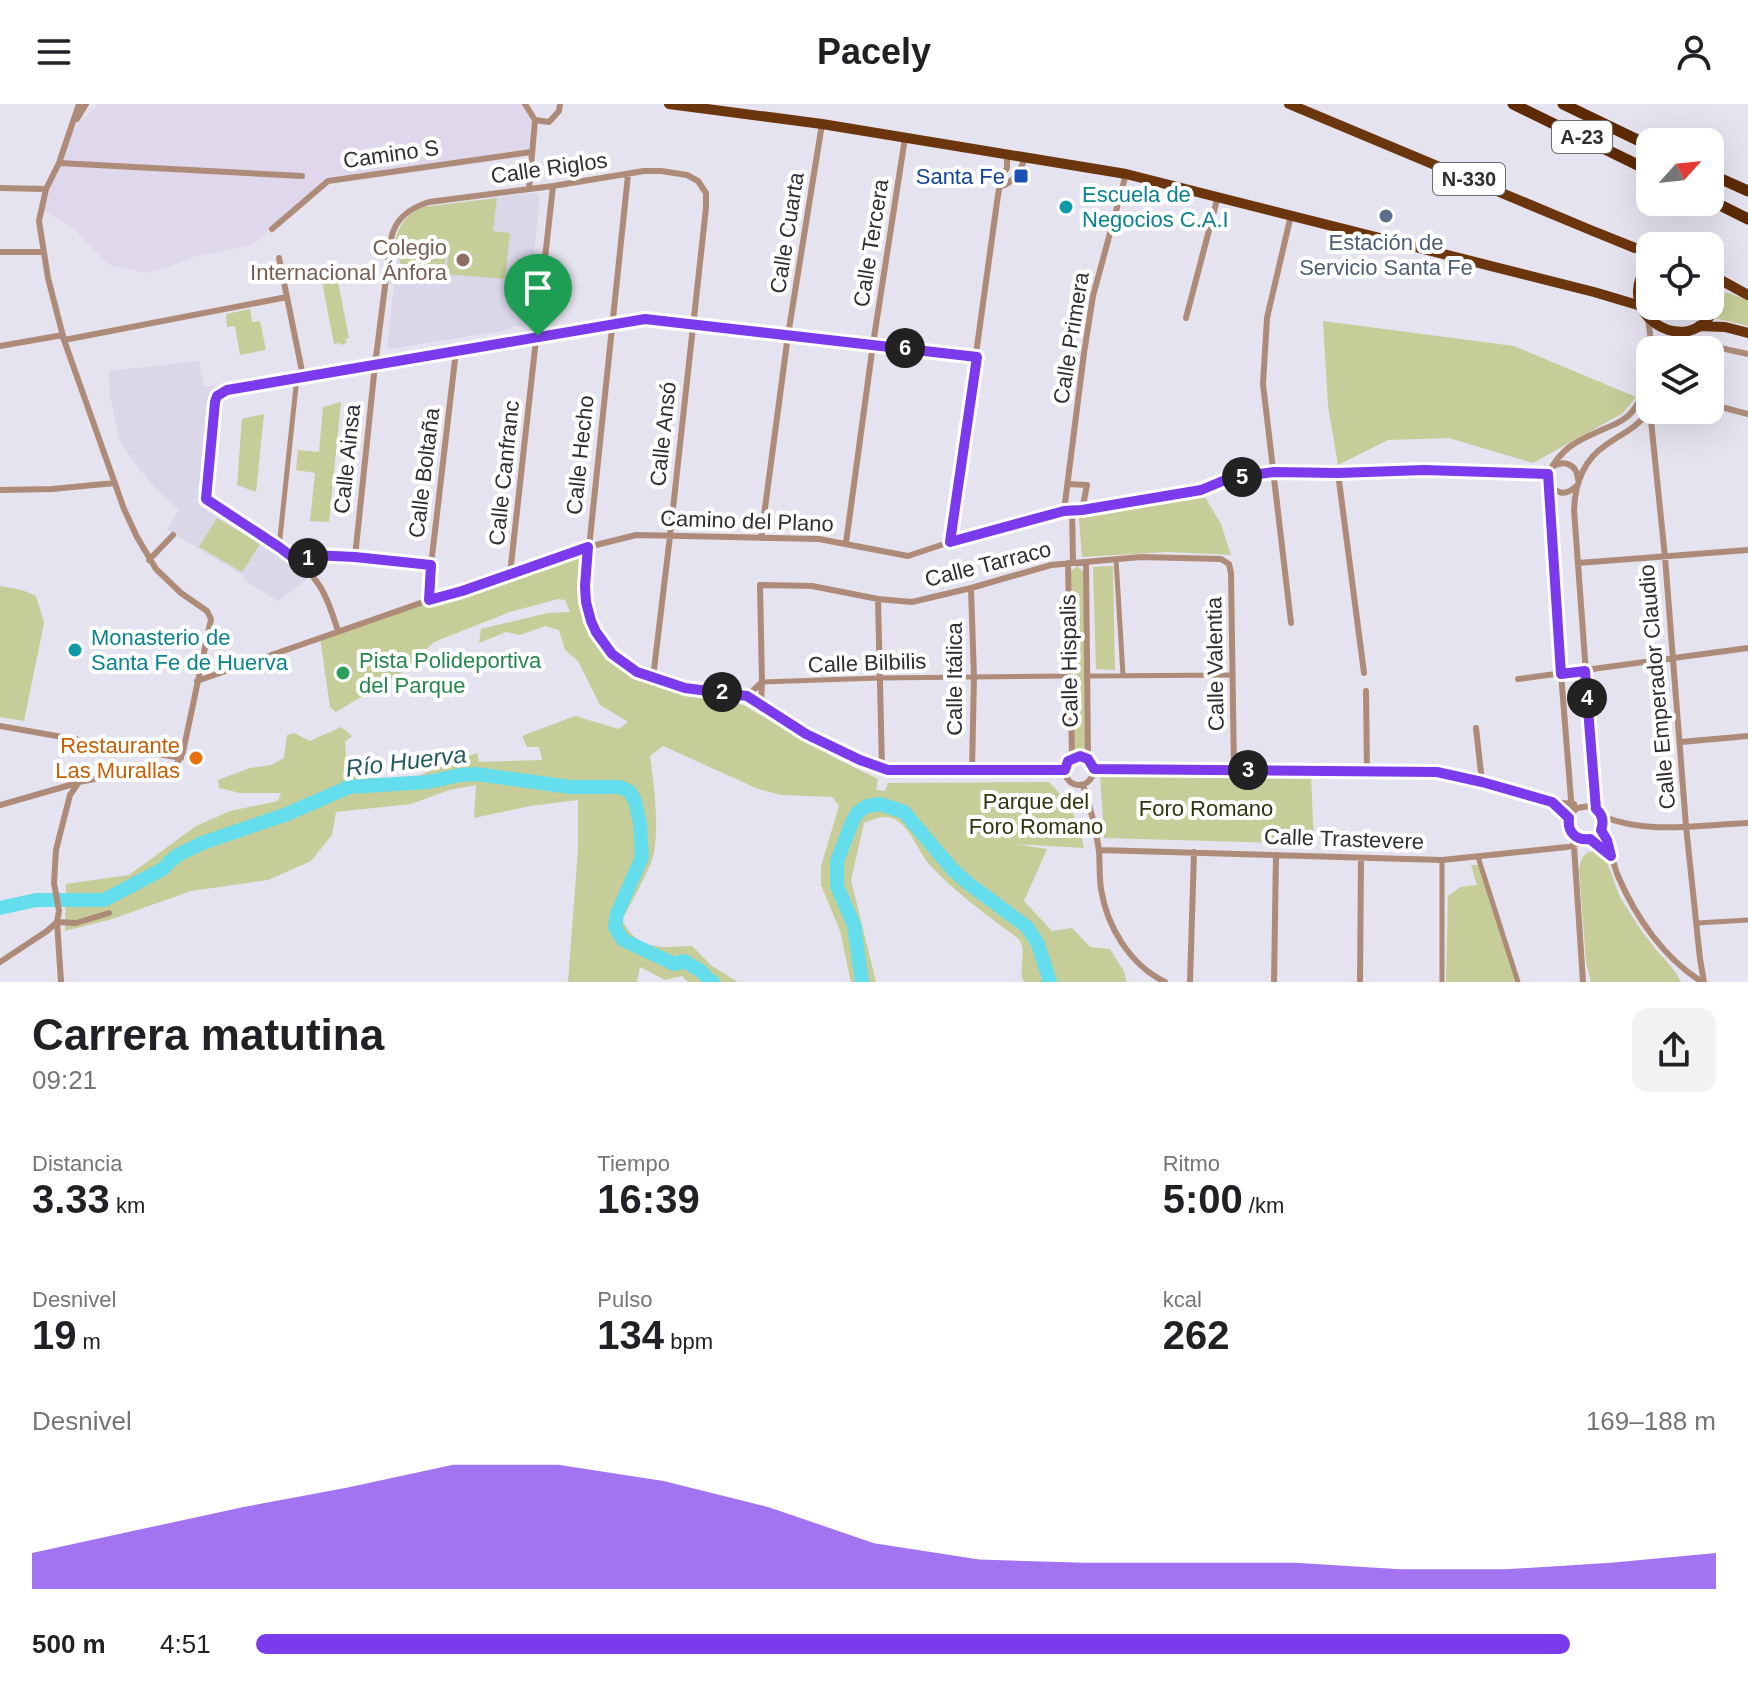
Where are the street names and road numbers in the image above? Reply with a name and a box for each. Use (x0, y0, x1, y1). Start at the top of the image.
road number: A-23 (1552, 121, 1612, 153)
street label: Camino S (341, 135, 441, 173)
street label: Calle Riglos (489, 147, 609, 189)
road number: N-330 (1433, 163, 1505, 195)
street label: Calle Cuarta (765, 170, 809, 295)
street label: Calle Tercera (849, 176, 894, 309)
street label: Calle Primera (1048, 269, 1094, 406)
street label: Calle Ansó (645, 380, 681, 488)
street label: Calle Hecho (561, 394, 599, 516)
street label: Calle Canfranc (484, 399, 524, 547)
street label: Calle Ainsa (329, 402, 365, 515)
street label: Calle Boltaña (404, 406, 444, 539)
street label: Camino del Plano (660, 505, 834, 537)
street label: Calle Tarraco (922, 536, 1054, 592)
street label: Calle Emperador Claudio (1634, 563, 1680, 811)
street label: Calle Hispalis (1055, 594, 1083, 728)
street label: Calle Valentia (1201, 596, 1229, 731)
street label: Calle Itálica (942, 621, 967, 736)
street label: Calle Bilbilis (807, 648, 927, 678)
street label: Calle Trastevere (1264, 824, 1424, 854)

